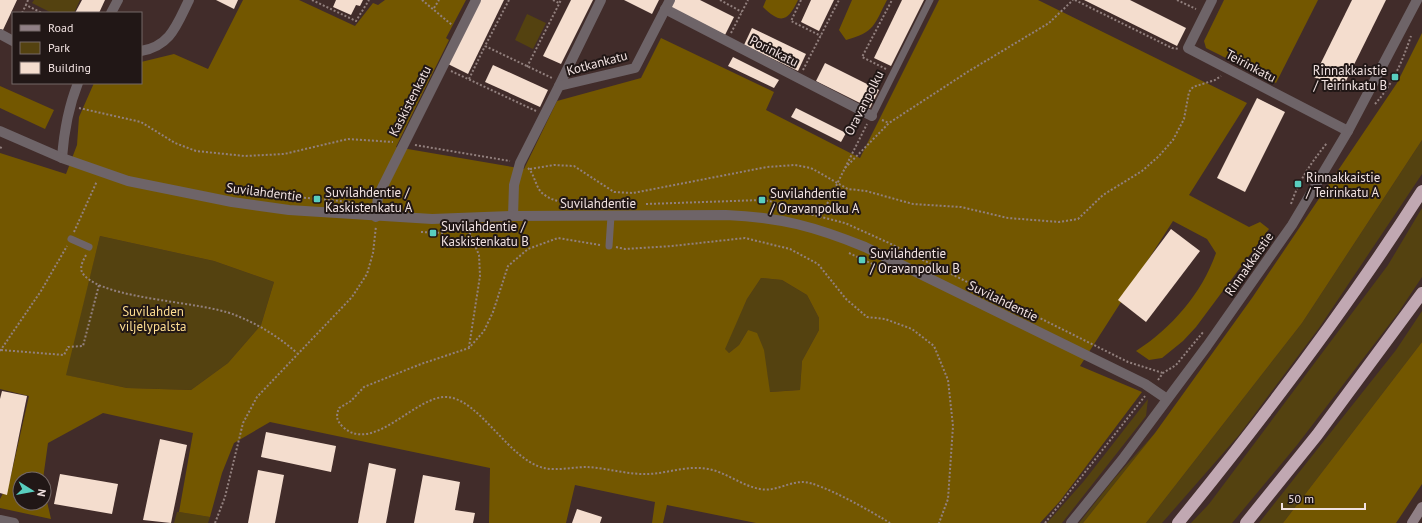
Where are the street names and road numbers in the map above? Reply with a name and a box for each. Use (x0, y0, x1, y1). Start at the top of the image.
street label: Porinkatu (747, 31, 801, 71)
street label: Teirinkatu (1223, 46, 1279, 86)
street label: Kotkankatu (565, 47, 629, 79)
street label: Kaskistenkatu (385, 63, 435, 139)
street label: Oravanpolku (840, 68, 888, 138)
street label: Suvilahdentie (225, 179, 303, 205)
street label: Suvilahdentie (560, 195, 636, 212)
street label: Rinnakkaistie (1221, 229, 1277, 299)
street label: Suvilahdentie (965, 277, 1041, 325)

